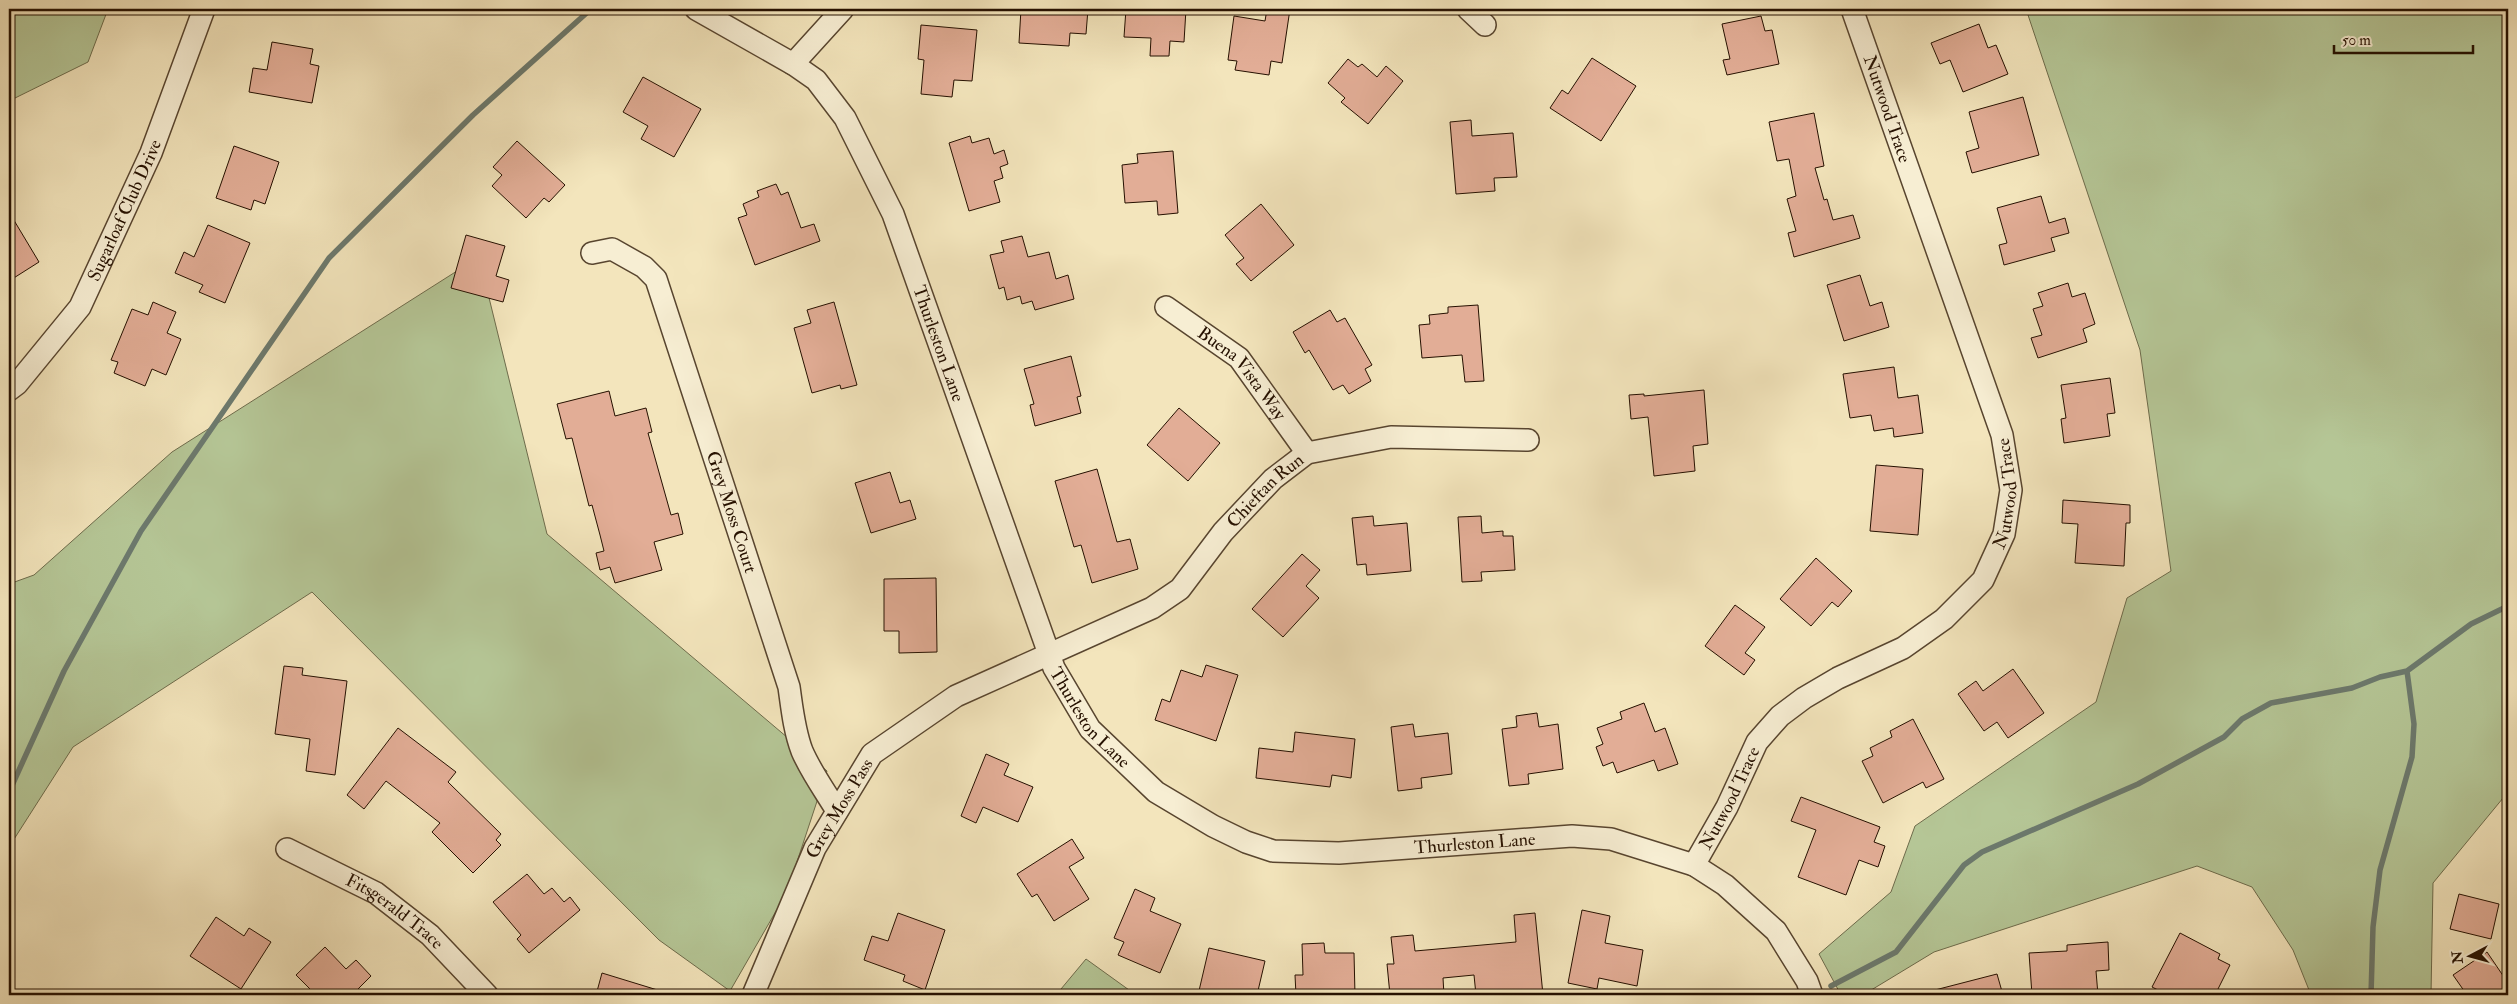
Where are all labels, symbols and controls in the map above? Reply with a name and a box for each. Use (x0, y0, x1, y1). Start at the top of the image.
scale bar (2334, 22, 2473, 54)
text: 50 m (2342, 31, 2371, 50)
street label: Nutwood Trace (1858, 52, 1916, 166)
street label: Sugarloaf Club Drive (82, 136, 167, 285)
street label: Thurleston Lane (908, 282, 970, 405)
street label: Buena Vista Way (1193, 321, 1292, 426)
street label: Nutwood Trace (1987, 436, 2022, 552)
street label: Grey Moss Court (701, 448, 763, 576)
street label: Chieftan Run (1222, 448, 1308, 532)
street label: Thurleston Lane (1044, 663, 1136, 773)
street label: Nutwood Trace (1694, 742, 1765, 853)
street label: Grey Moss Pass (801, 754, 878, 862)
street label: Thurleston Lane (1413, 827, 1537, 859)
street label: Fitsgerald Trace (342, 868, 449, 954)
north arrow (2444, 932, 2494, 982)
text: N (2448, 950, 2467, 965)

